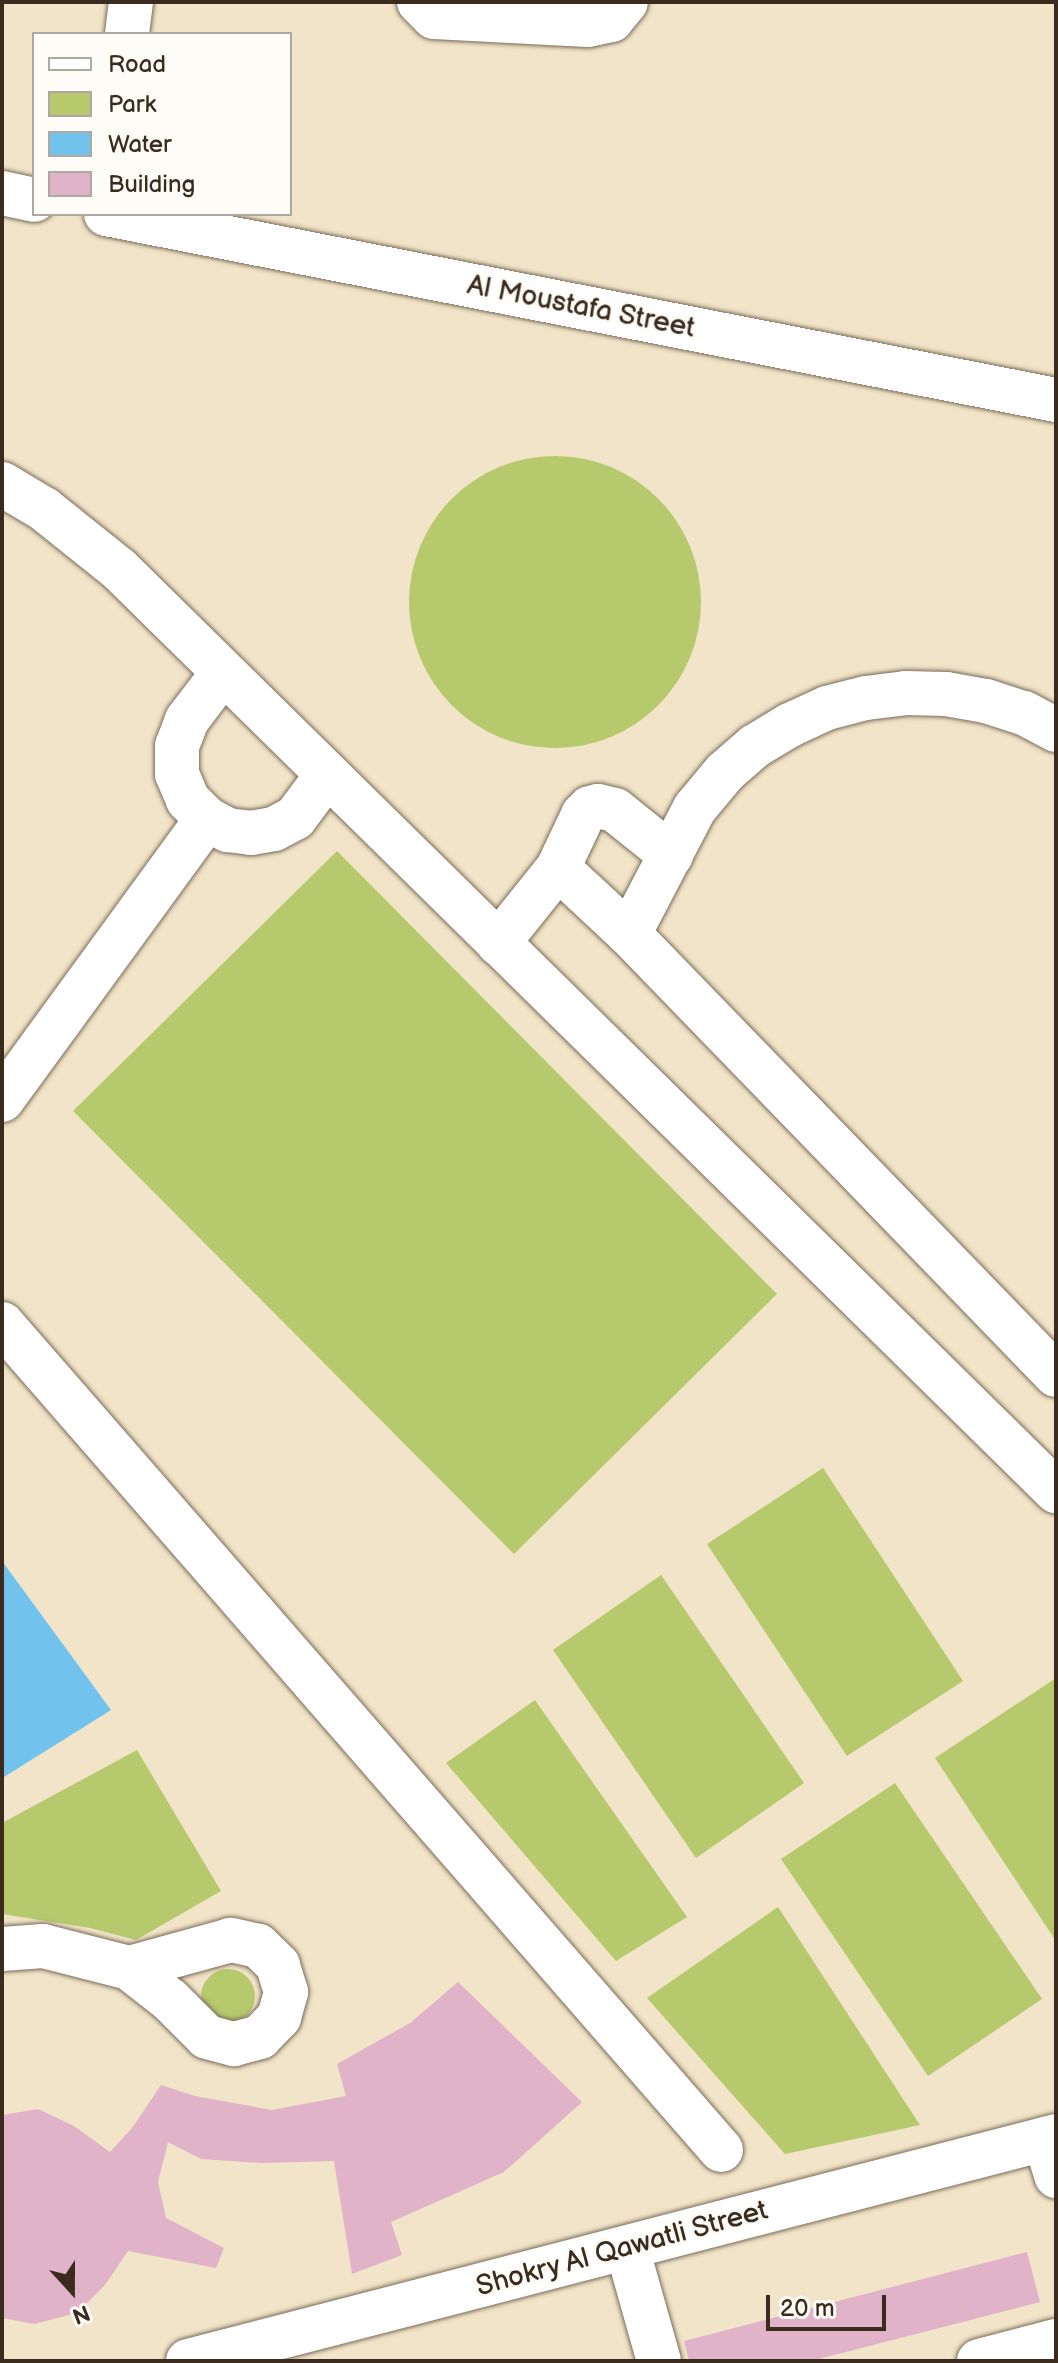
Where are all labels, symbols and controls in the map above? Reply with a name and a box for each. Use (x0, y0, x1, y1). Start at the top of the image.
legend (32, 32, 292, 216)
text: Road (108, 50, 166, 79)
text: Park (108, 90, 156, 119)
text: Water (108, 130, 172, 159)
text: Building (108, 170, 195, 199)
street label: Al Moustafa Street (464, 268, 698, 346)
street label: Shokry Al Qawatli Street (472, 2194, 772, 2304)
north arrow (32, 2251, 112, 2331)
scale bar (770, 2279, 890, 2329)
text: 20 m (780, 2294, 835, 2323)
text: N (68, 2298, 93, 2329)

